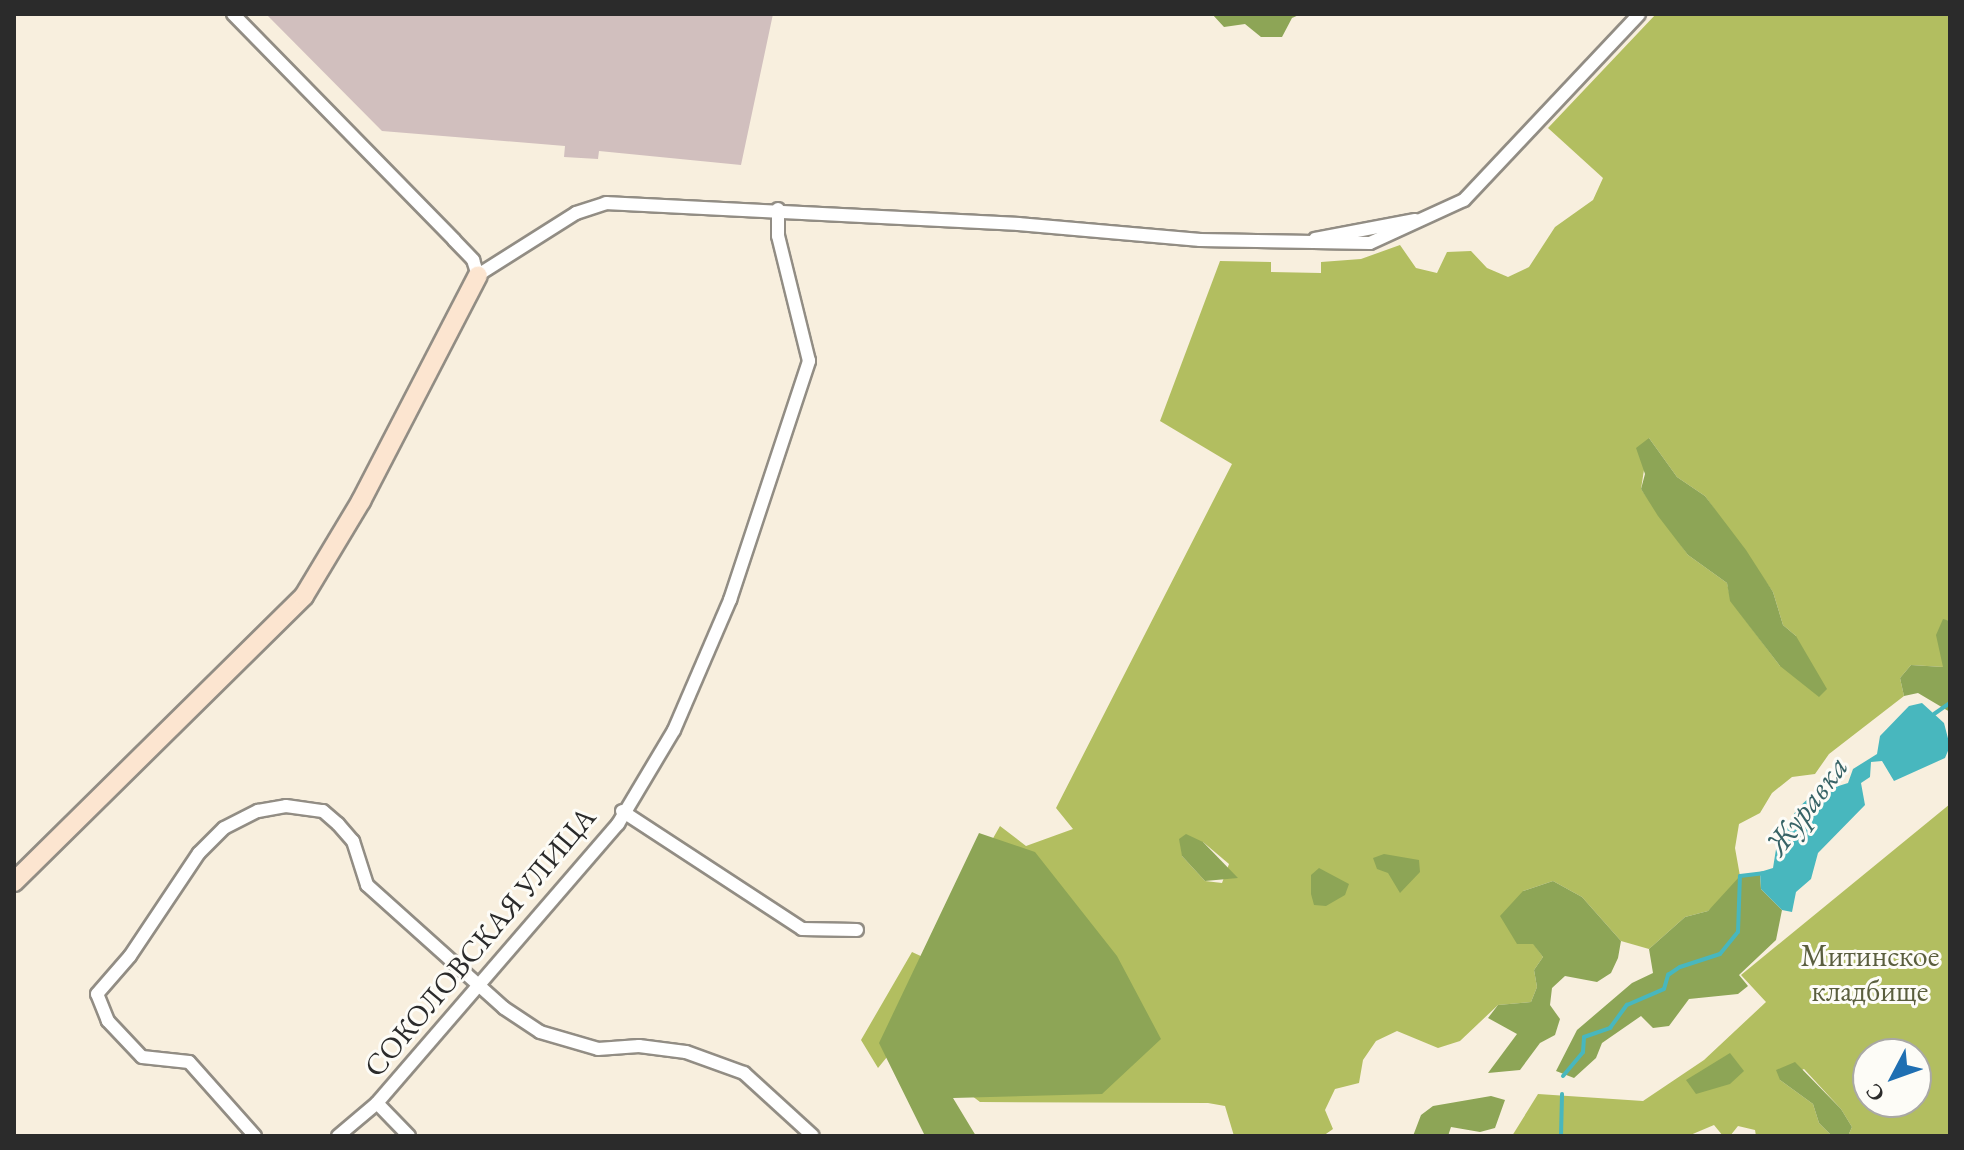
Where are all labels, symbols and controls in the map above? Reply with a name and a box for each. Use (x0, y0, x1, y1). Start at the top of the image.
water label: Журавка (1758, 748, 1856, 862)
street label: СОКОЛОВСКАЯ УЛИЦА (357, 800, 603, 1084)
park label: Митинское кладбище (1801, 938, 1939, 1008)
north arrow (1852, 1038, 1932, 1118)
text: С (1859, 1077, 1891, 1108)

